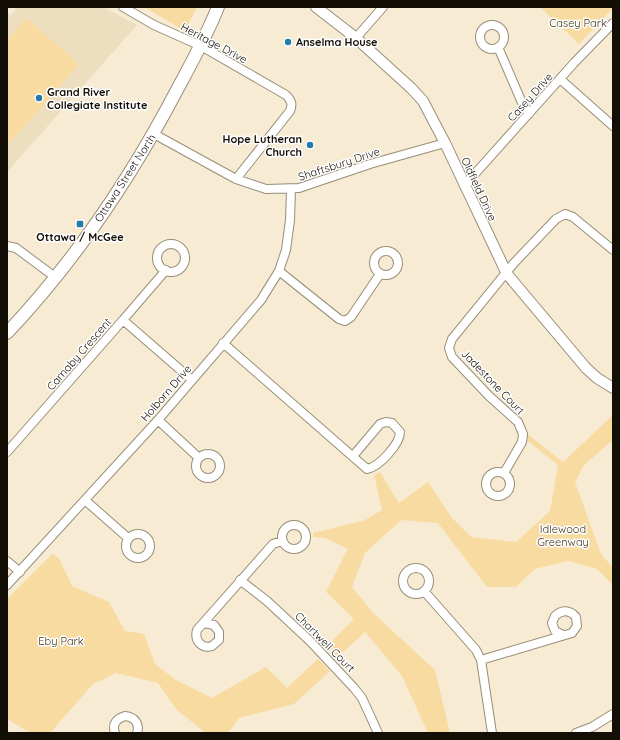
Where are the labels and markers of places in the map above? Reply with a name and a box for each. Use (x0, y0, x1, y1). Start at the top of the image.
place label: Anselma House (296, 35, 378, 49)
marker: Anselma House (283, 37, 293, 47)
place label: Grand River Collegiate Institute (47, 85, 148, 112)
marker: Grand River Collegiate Institute (34, 93, 44, 103)
place label: Hope Lutheran Church (223, 132, 302, 159)
marker: Hope Lutheran Church (305, 140, 315, 150)
marker: Ottawa / McGee (75, 219, 85, 229)
place label: Ottawa / McGee (36, 230, 124, 244)

